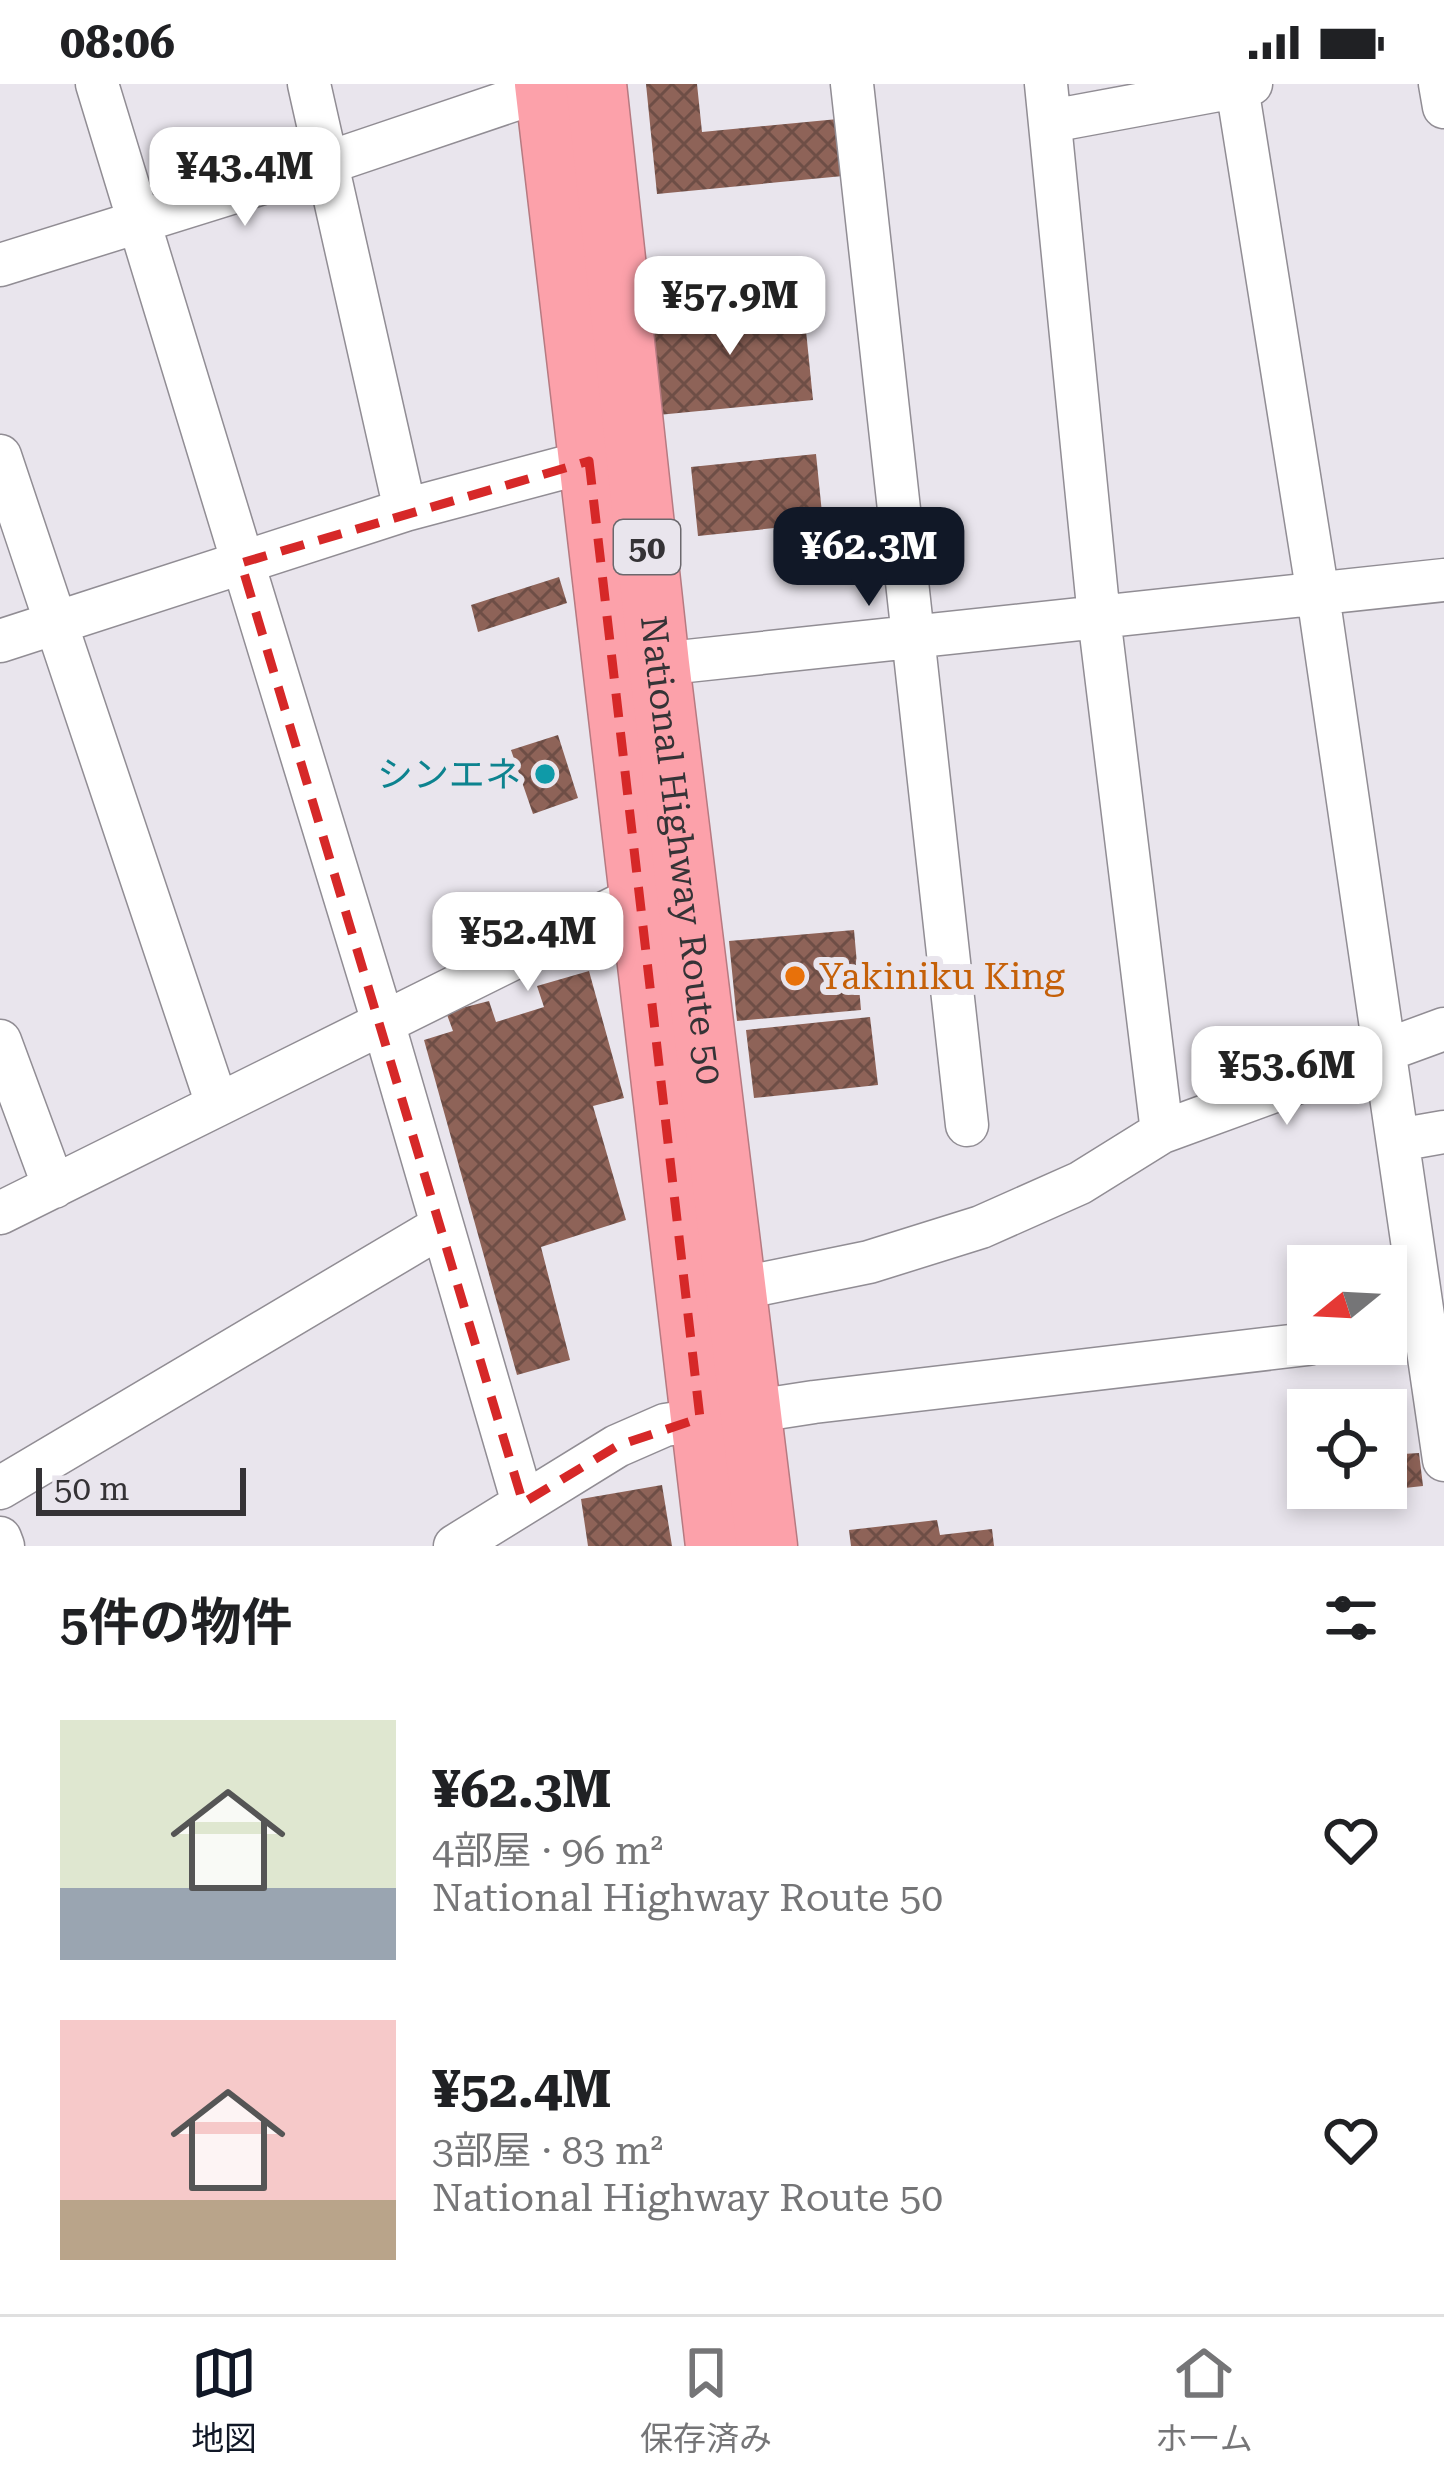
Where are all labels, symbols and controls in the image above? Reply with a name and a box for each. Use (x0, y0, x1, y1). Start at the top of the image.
text: 08:06 (60, 16, 175, 69)
pin: ¥43.4M (147, 127, 343, 229)
text: ¥43.4M (176, 143, 314, 189)
pin: ¥57.9M (632, 256, 828, 358)
text: ¥57.9M (661, 272, 799, 318)
pin: ¥62.3M (771, 507, 967, 609)
road number: 50 (614, 520, 680, 574)
text: ¥62.3M (800, 523, 938, 569)
street label: National Highway Route 50 (632, 614, 730, 1087)
place label: シンエネ (377, 754, 521, 796)
marker: シンエネ (532, 761, 558, 787)
pin: ¥52.4M (430, 892, 626, 994)
text: ¥52.4M (459, 908, 597, 954)
place label: Yakiniku King (819, 956, 1065, 998)
marker: Yakiniku King (782, 963, 808, 989)
pin: ¥53.6M (1189, 1026, 1385, 1128)
text: ¥53.6M (1218, 1042, 1356, 1088)
north arrow (1287, 1245, 1407, 1365)
map controls (1287, 1245, 1407, 1509)
button: locate (1287, 1389, 1407, 1509)
scale bar (36, 1462, 246, 1515)
text: 50 m (54, 1469, 129, 1508)
icon: filters (1318, 1585, 1384, 1651)
text: 5件の物件 (60, 1593, 293, 1652)
text: ¥62.3M (432, 1760, 612, 1819)
icon: home (156, 1768, 300, 1912)
icon: heart (1318, 1807, 1384, 1873)
text: 4部屋 · 96 m² (432, 1828, 663, 1874)
text: National Highway Route 50 (432, 1875, 943, 1921)
text: ¥52.4M (432, 2060, 612, 2119)
icon: home (156, 2068, 300, 2212)
icon: heart (1318, 2107, 1384, 2173)
text: 3部屋 · 83 m² (432, 2128, 663, 2174)
text: National Highway Route 50 (432, 2175, 943, 2221)
tab: 地図 (191, 2340, 257, 2460)
tab: 保存済み (640, 2340, 772, 2460)
tab: ホーム (1155, 2340, 1253, 2460)

